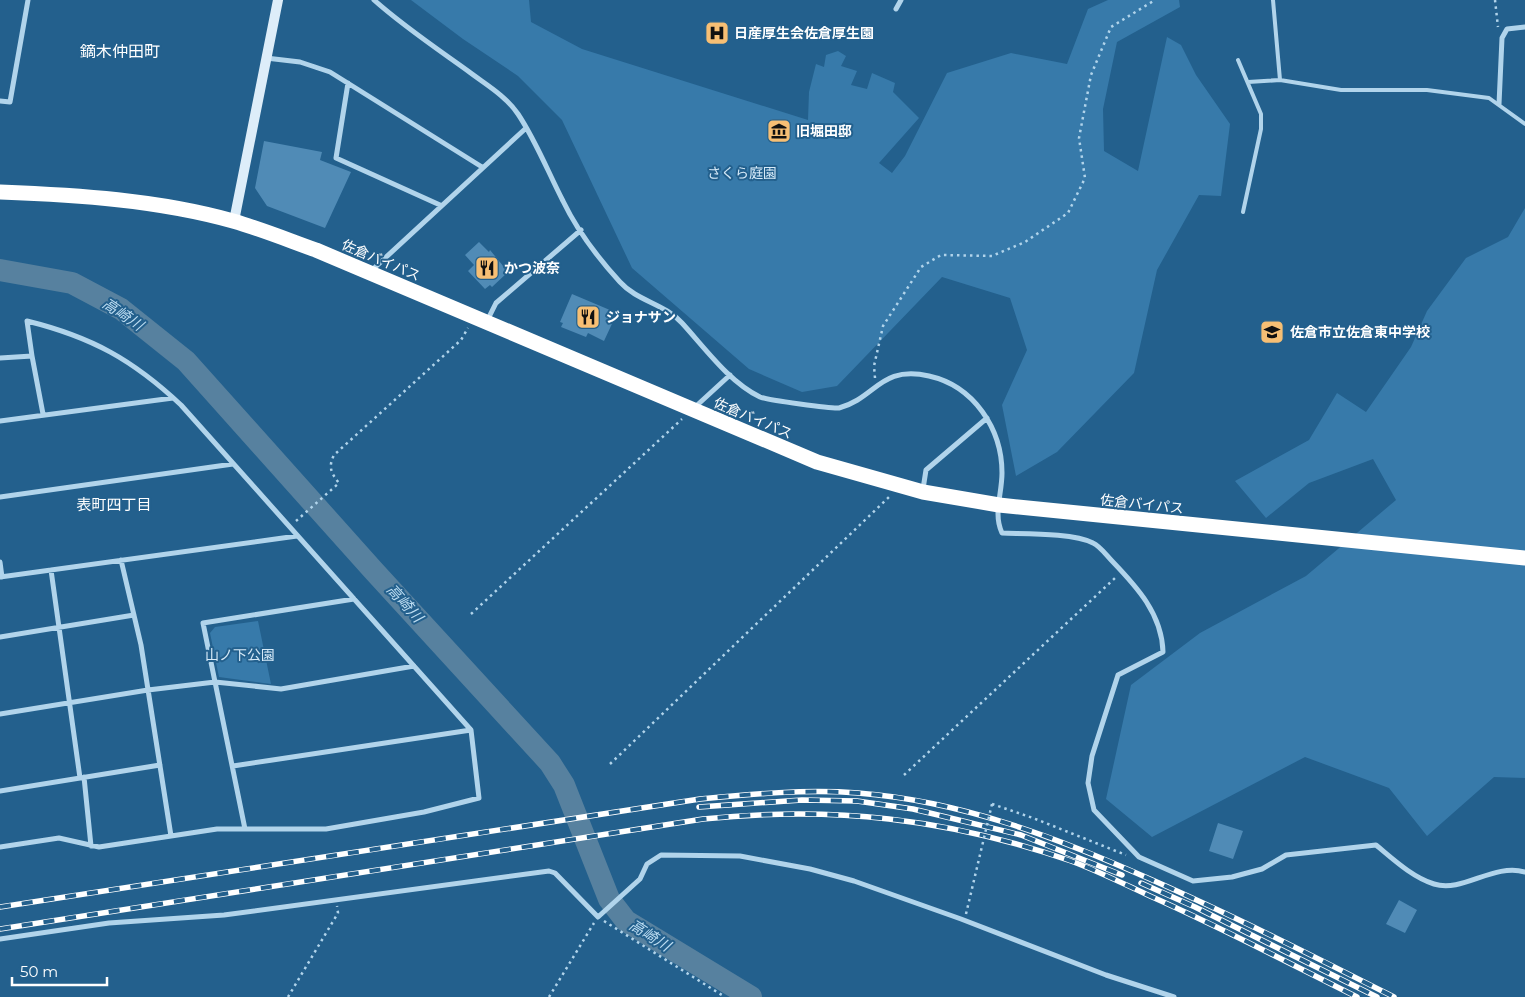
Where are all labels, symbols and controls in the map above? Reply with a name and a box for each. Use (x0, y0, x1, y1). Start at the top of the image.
hospital icon: 日産厚生会佐倉厚生園 (704, 20, 730, 46)
place label: 日産厚生会佐倉厚生園 (734, 24, 874, 42)
district label: 鏑木仲田町 (80, 42, 160, 61)
museum icon: 旧堀田邸 (766, 118, 792, 144)
place label: 旧堀田邸 (796, 122, 852, 140)
park label: さくら庭園 (707, 164, 777, 182)
street label: 佐倉バイパス (339, 235, 423, 285)
restaurant icon: かつ波奈 (474, 255, 500, 281)
place label: かつ波奈 (504, 259, 560, 277)
water label: 高崎川 (99, 294, 149, 336)
restaurant icon: ジョナサン (575, 304, 601, 330)
place label: ジョナサン (606, 308, 676, 326)
school or university icon: 佐倉市立佐倉東中学校 (1259, 319, 1285, 345)
place label: 佐倉市立佐倉東中学校 (1290, 323, 1430, 341)
street label: 佐倉バイパス (711, 393, 795, 443)
street label: 佐倉バイパス (1099, 491, 1185, 517)
district label: 表町四丁目 (76, 495, 152, 514)
water label: 高崎川 (383, 580, 428, 628)
park label: 山ノ下公園 (205, 646, 275, 664)
water label: 高崎川 (626, 915, 676, 956)
scale bar (12, 954, 108, 986)
text: 50 m (20, 962, 58, 981)

